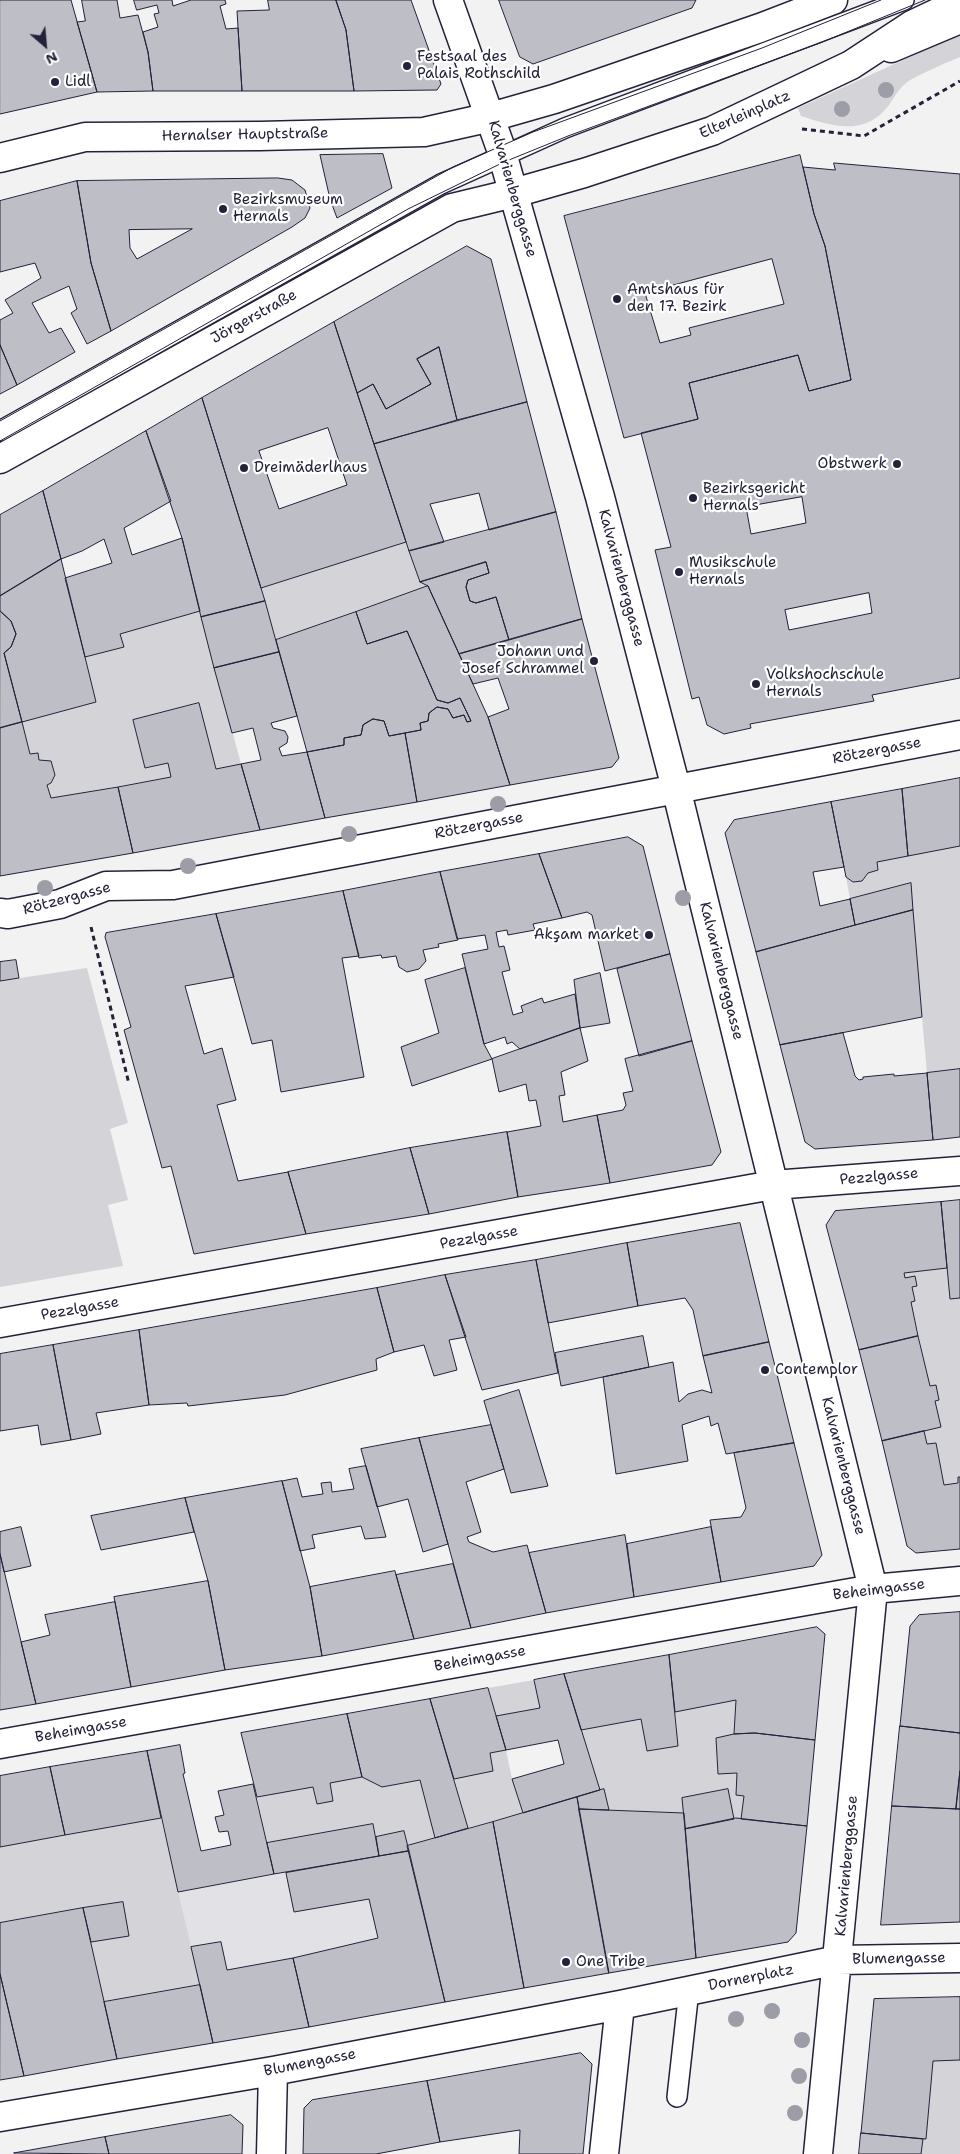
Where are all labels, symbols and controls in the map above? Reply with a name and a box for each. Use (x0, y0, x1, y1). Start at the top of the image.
north arrow (20, 20, 70, 70)
text: N (43, 48, 61, 69)
place label: Festsaal des Palais Rothschild (417, 48, 540, 83)
marker: Festsaal des Palais Rothschild (401, 60, 413, 72)
place label: Lidl (65, 73, 91, 91)
marker: Lidl (49, 76, 61, 88)
street label: Elterleinplatz (697, 87, 793, 143)
street label: Kalvarienberggasse (484, 118, 540, 260)
street label: Hernalser Hauptstraße (161, 125, 329, 145)
place label: Bezirksmuseum Hernals (233, 191, 343, 226)
marker: Bezirksmuseum Hernals (217, 203, 229, 215)
place label: Amtshaus für den 17. Bezirk (627, 281, 727, 316)
street label: Jörgerstraße (208, 286, 300, 348)
marker: Amtshaus für den 17. Bezirk (611, 293, 623, 305)
place label: Obstwerk (818, 455, 887, 473)
marker: Obstwerk (891, 458, 903, 470)
place label: Dreimäderlhaus (254, 459, 367, 477)
marker: Dreimäderlhaus (238, 462, 250, 474)
place label: Bezirksgericht Hernals (703, 480, 805, 515)
marker: Bezirksgericht Hernals (687, 492, 699, 504)
street label: Kalvarienberggasse (594, 507, 648, 649)
place label: Musikschule Hernals (689, 554, 777, 589)
marker: Musikschule Hernals (673, 566, 685, 578)
place label: Johann und Josef Schrammel (462, 643, 584, 678)
marker: Johann und Josef Schrammel (588, 655, 600, 667)
place label: Volkshochschule Hernals (766, 666, 884, 701)
marker: Volkshochschule Hernals (750, 678, 762, 690)
street label: Rötzergasse (831, 734, 923, 768)
street label: Rötzergasse (433, 809, 525, 843)
street label: Rötzergasse (21, 879, 113, 919)
street label: Kalvarienberggasse (695, 900, 747, 1042)
place label: Akşam market (534, 926, 639, 944)
marker: Akşam market (643, 929, 655, 941)
street label: Pezzlgasse (839, 1165, 919, 1189)
street label: Pezzlgasse (438, 1222, 520, 1254)
street label: Pezzlgasse (39, 1293, 121, 1325)
place label: Contemplor (775, 1361, 858, 1379)
marker: Contemplor (759, 1364, 771, 1376)
street label: Kalvarienberggasse (817, 1395, 869, 1537)
street label: Beheimgasse (832, 1575, 926, 1605)
street label: Beheimgasse (433, 1642, 527, 1676)
street label: Beheimgasse (34, 1713, 128, 1747)
street label: Kalvarienberggasse (832, 1795, 862, 1937)
street label: Blumengasse (852, 1949, 946, 1969)
place label: One Tribe (576, 1953, 645, 1971)
marker: One Tribe (560, 1956, 572, 1968)
street label: Dornerplatz (707, 1961, 795, 1995)
street label: Blumengasse (262, 2045, 358, 2081)

